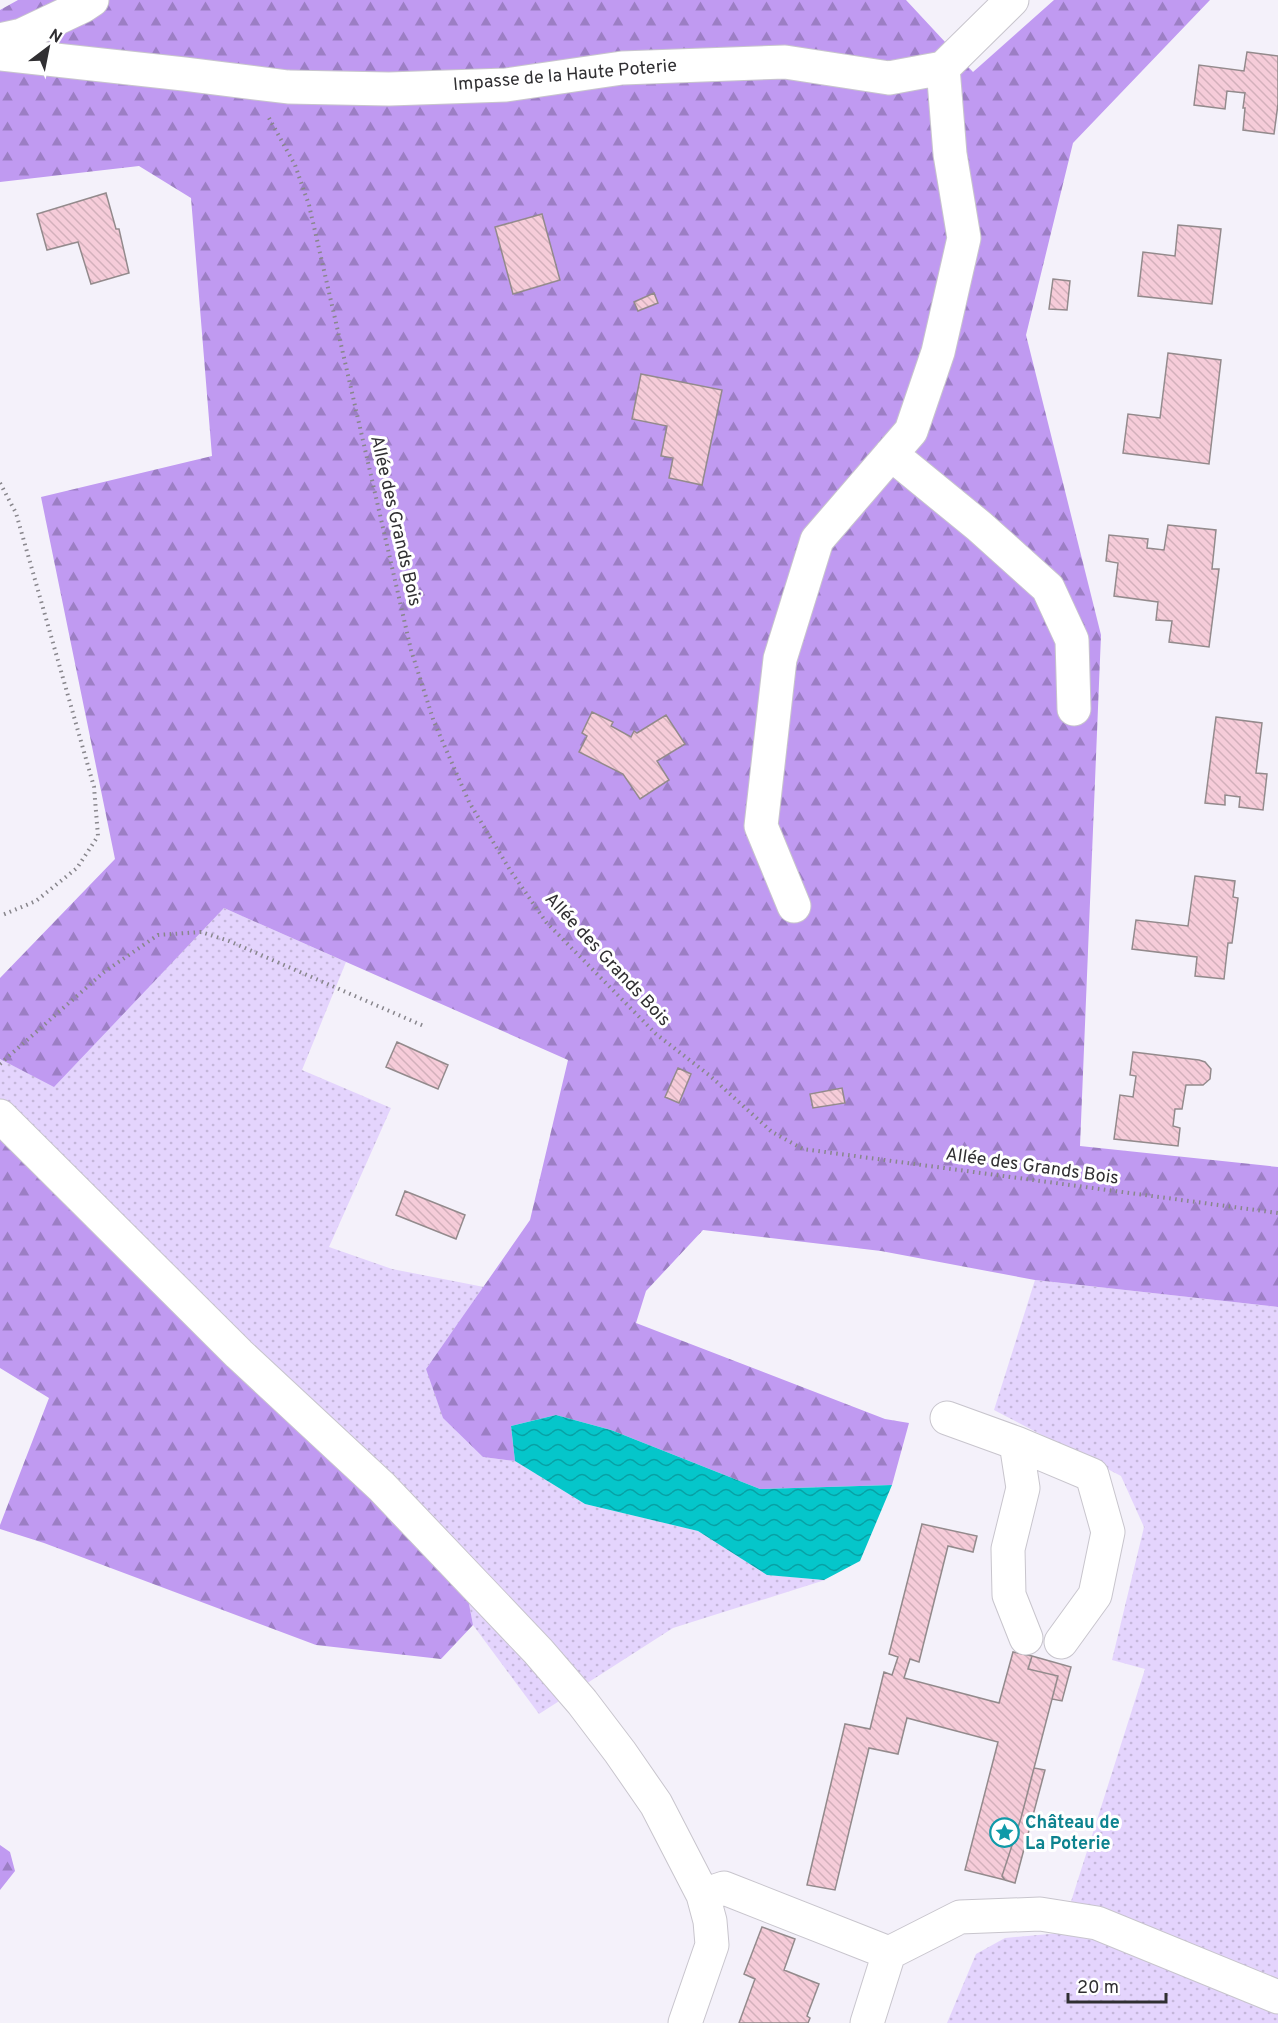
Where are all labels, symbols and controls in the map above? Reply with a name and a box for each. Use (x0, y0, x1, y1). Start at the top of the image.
north arrow (18, 18, 78, 78)
text: N (45, 25, 65, 49)
street label: Impasse de la Haute Poterie (452, 55, 678, 97)
street label: Allée des Grands Bois (364, 433, 426, 609)
street label: Allée des Grands Bois (539, 888, 675, 1032)
street label: Allée des Grands Bois (944, 1143, 1120, 1191)
place label: Château de La Poterie (1025, 1812, 1120, 1856)
place icon: Château de La Poterie (988, 1817, 1020, 1849)
scale bar (1068, 1966, 1166, 2004)
text: 20 m (1077, 1977, 1119, 2000)

